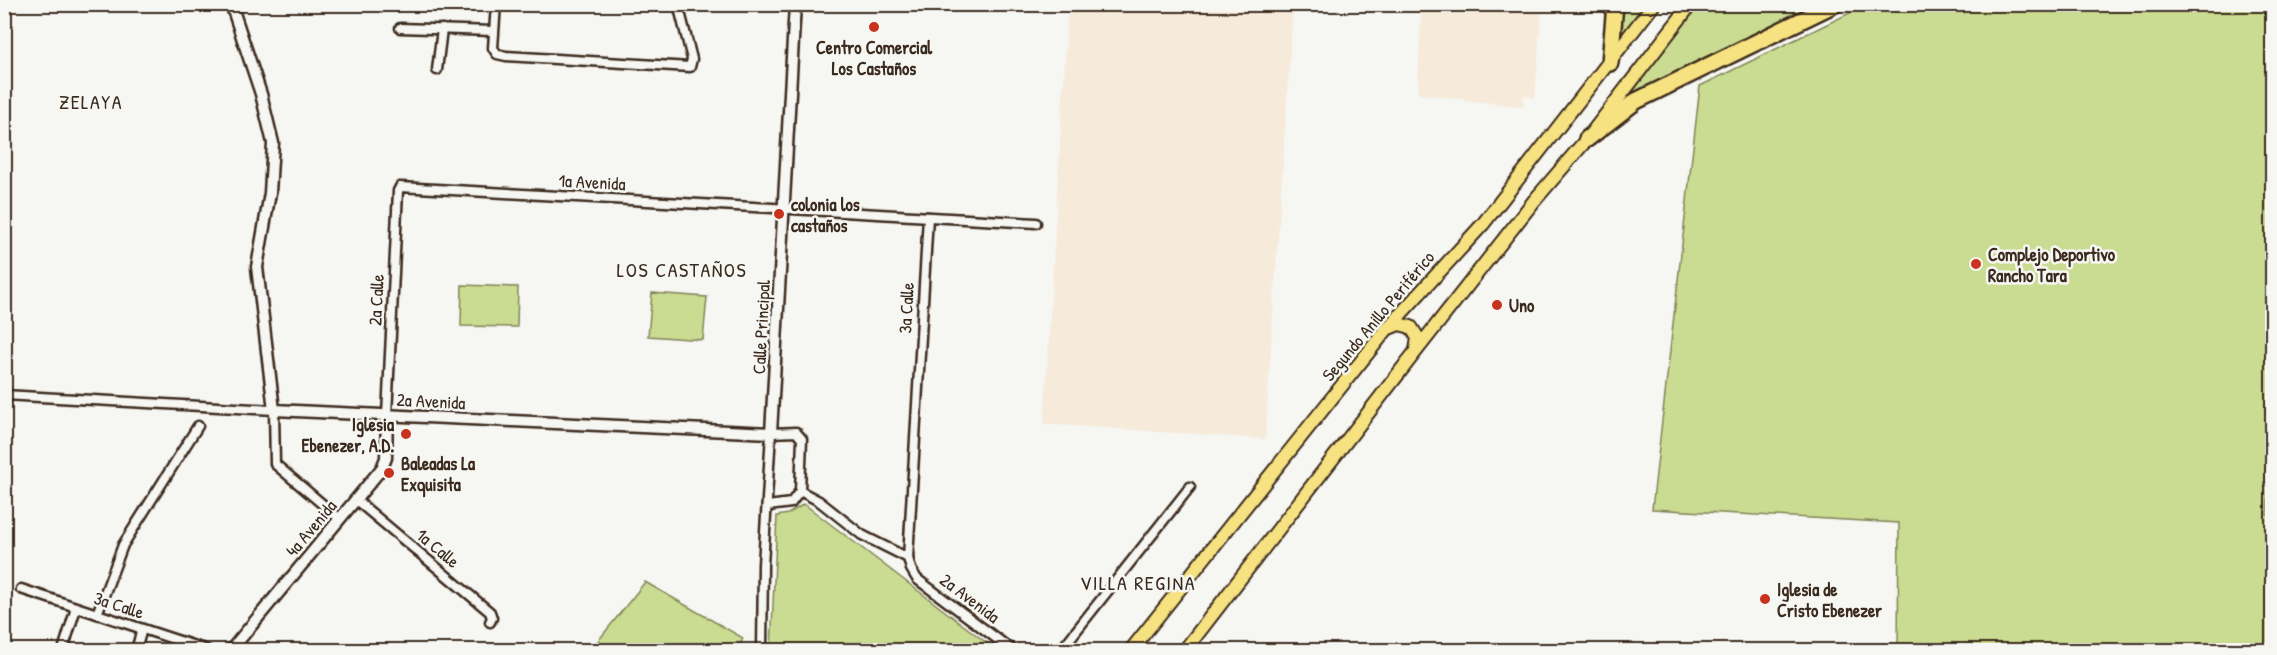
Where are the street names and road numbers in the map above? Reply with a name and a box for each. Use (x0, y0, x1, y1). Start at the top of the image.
street label: 1a Avenida (558, 168, 626, 196)
street label: Segundo Anillo Periférico (1316, 246, 1440, 386)
street label: 2a Calle (362, 274, 390, 326)
street label: Calle Principal (746, 279, 776, 375)
street label: 3a Calle (892, 282, 920, 334)
street label: 2a Avenida (396, 387, 466, 415)
street label: 4a Avenida (280, 494, 342, 562)
street label: 1a Calle (411, 522, 465, 574)
street label: 2a Avenida (935, 567, 1005, 629)
street label: 3a Calle (91, 585, 147, 625)

